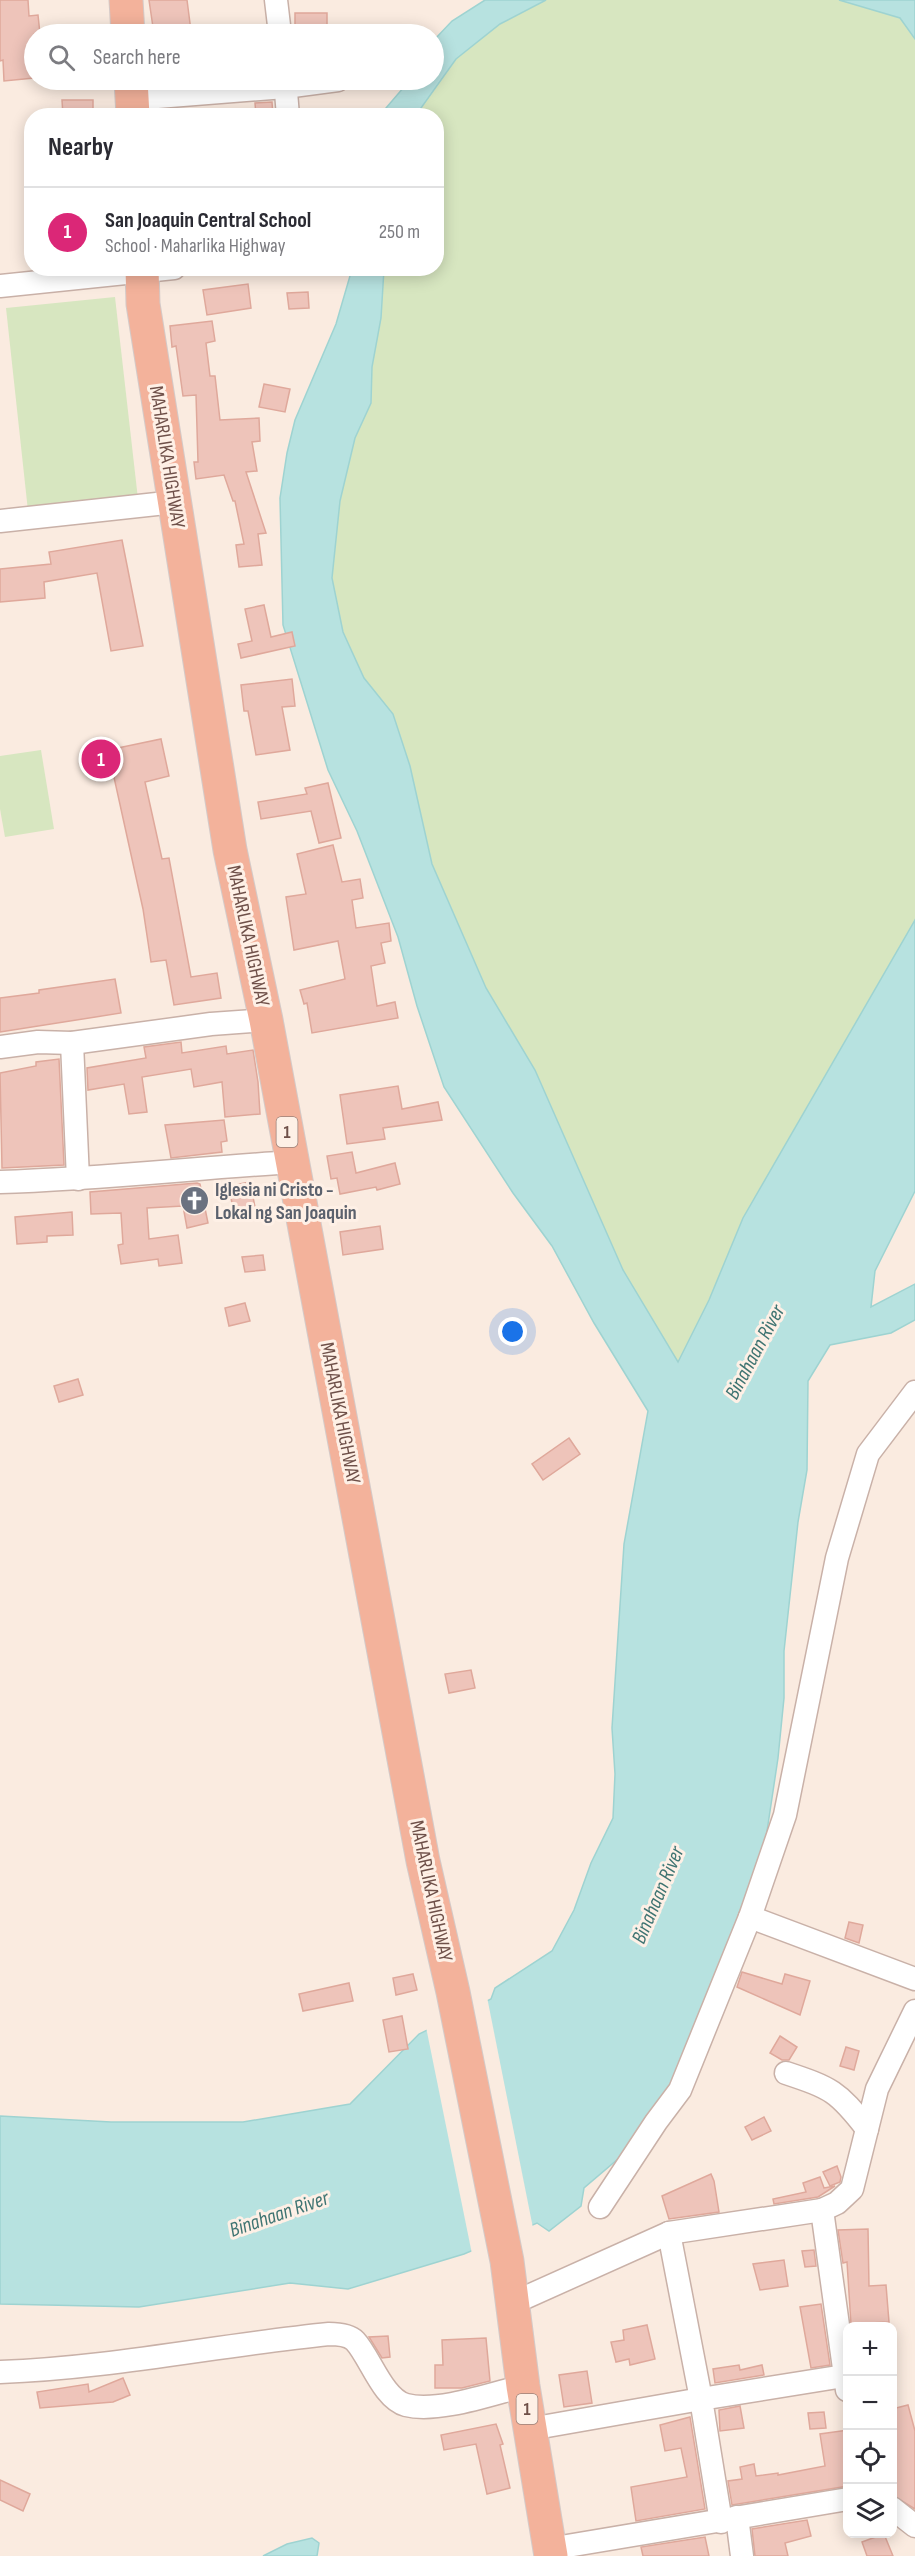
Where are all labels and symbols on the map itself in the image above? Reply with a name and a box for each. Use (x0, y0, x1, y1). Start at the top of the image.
street label: MAHARLIKA HIGHWAY (144, 384, 190, 530)
pin: 1 (82, 736, 120, 782)
street label: MAHARLIKA HIGHWAY (221, 863, 275, 1009)
road number: 1 (276, 1117, 298, 1147)
place label: Iglesia ni Cristo - Lokal ng San Joaquin (215, 1178, 357, 1225)
church icon: Iglesia ni Cristo - Lokal ng San Joaquin (178, 1185, 210, 1217)
water label: Binahaan River (720, 1300, 791, 1403)
your location (498, 1317, 527, 1346)
street label: MAHARLIKA HIGHWAY (315, 1340, 366, 1486)
street label: MAHARLIKA HIGHWAY (404, 1818, 458, 1964)
water label: Binahaan River (626, 1842, 690, 1947)
water label: Binahaan River (226, 2185, 333, 2243)
road number: 1 (516, 2394, 538, 2424)

